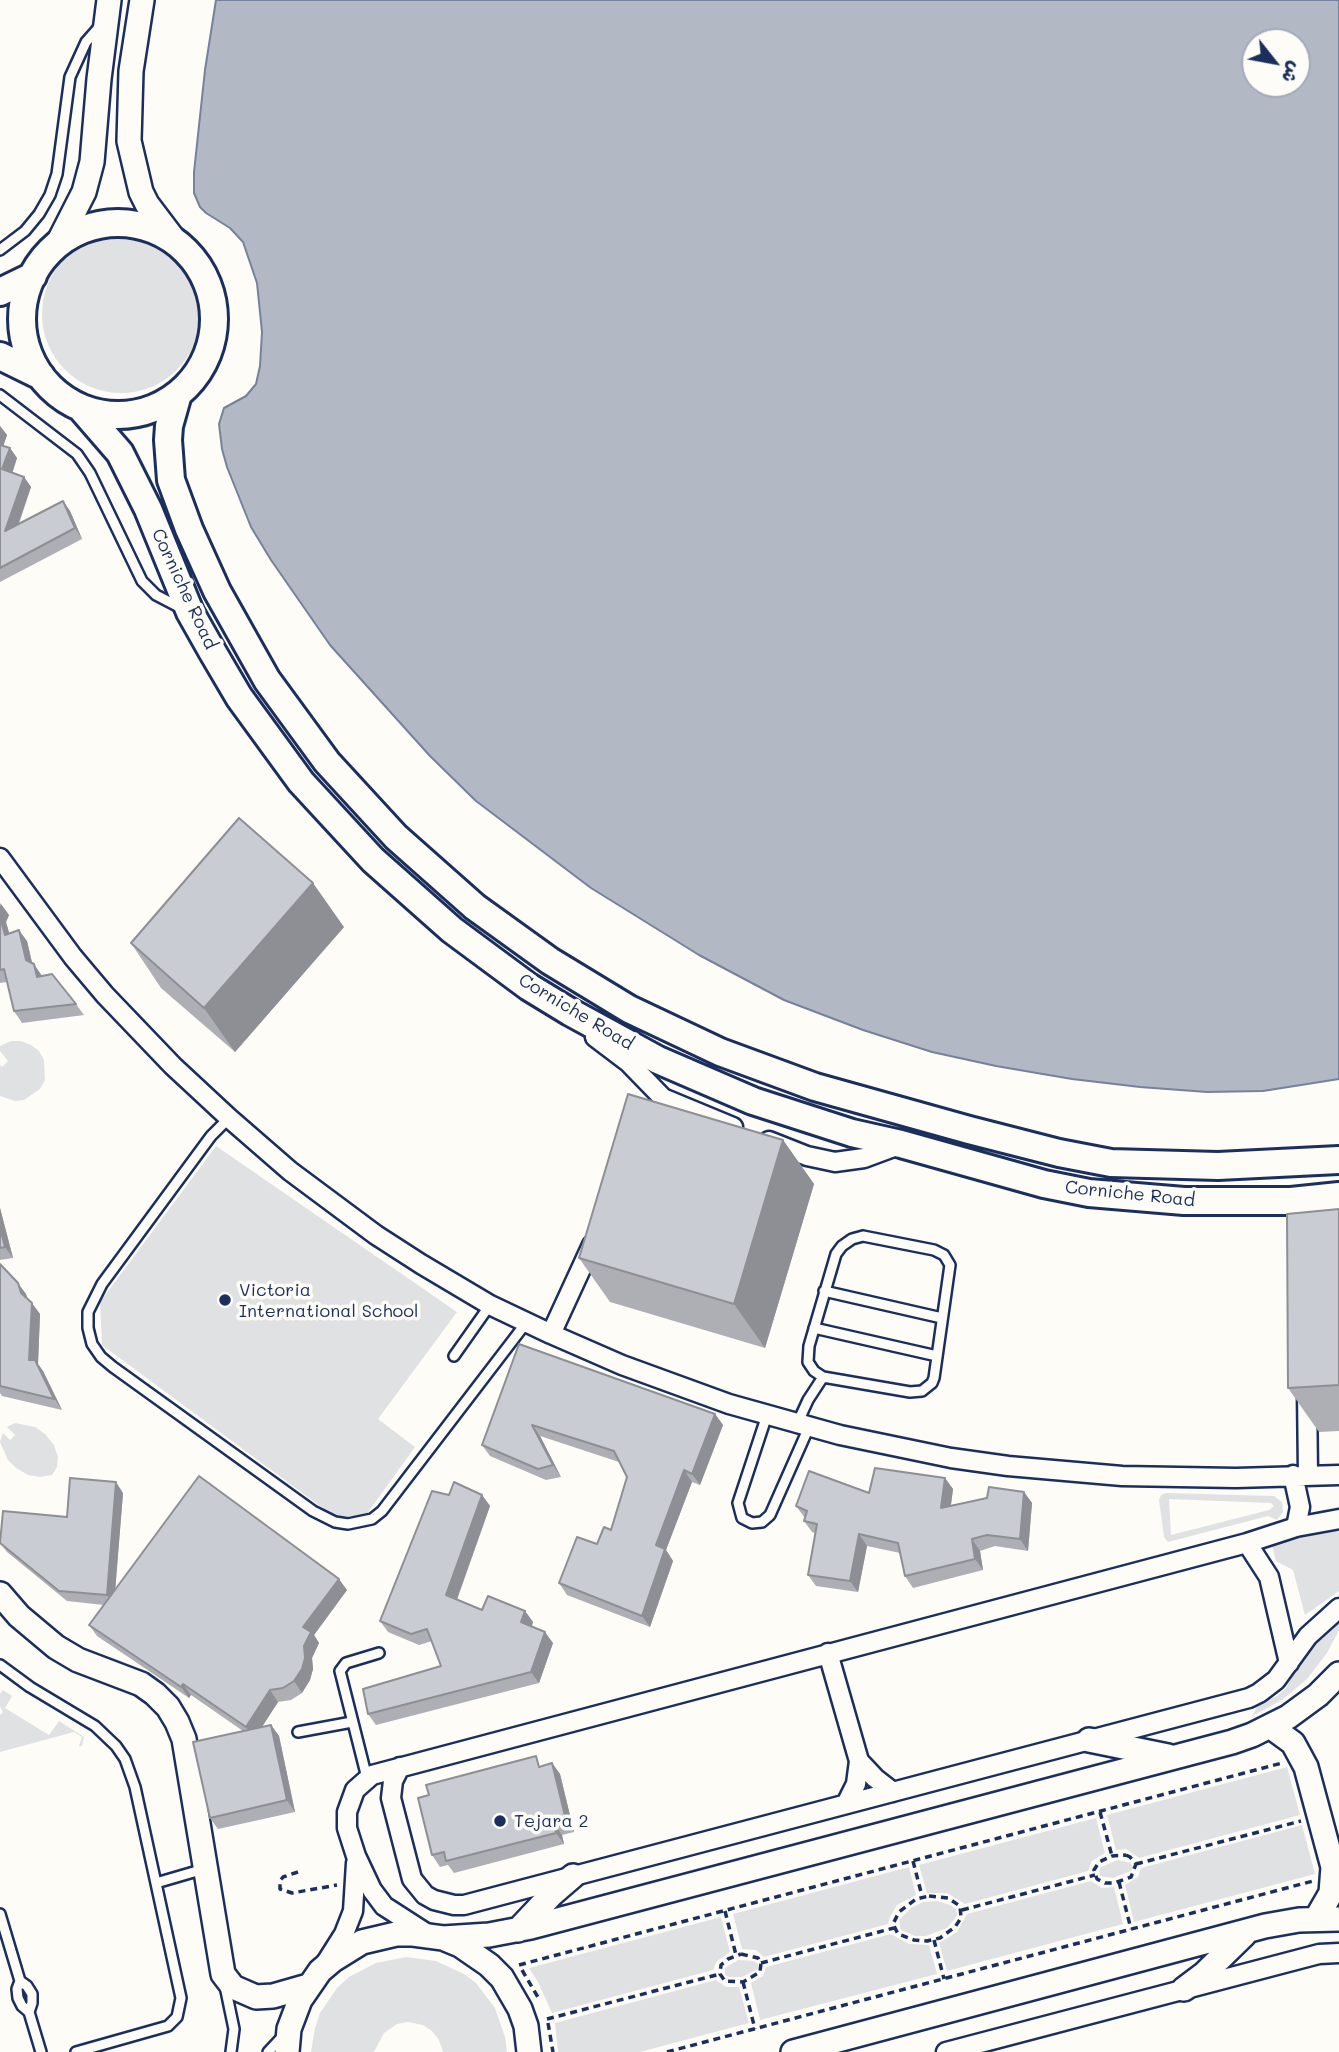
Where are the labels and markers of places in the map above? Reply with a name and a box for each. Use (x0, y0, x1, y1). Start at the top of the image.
place label: Victoria International School (239, 1279, 418, 1322)
marker: Victoria International School (217, 1292, 233, 1308)
place label: Tejara 2 (514, 1810, 588, 1832)
marker: Tejara 2 (492, 1813, 508, 1829)

